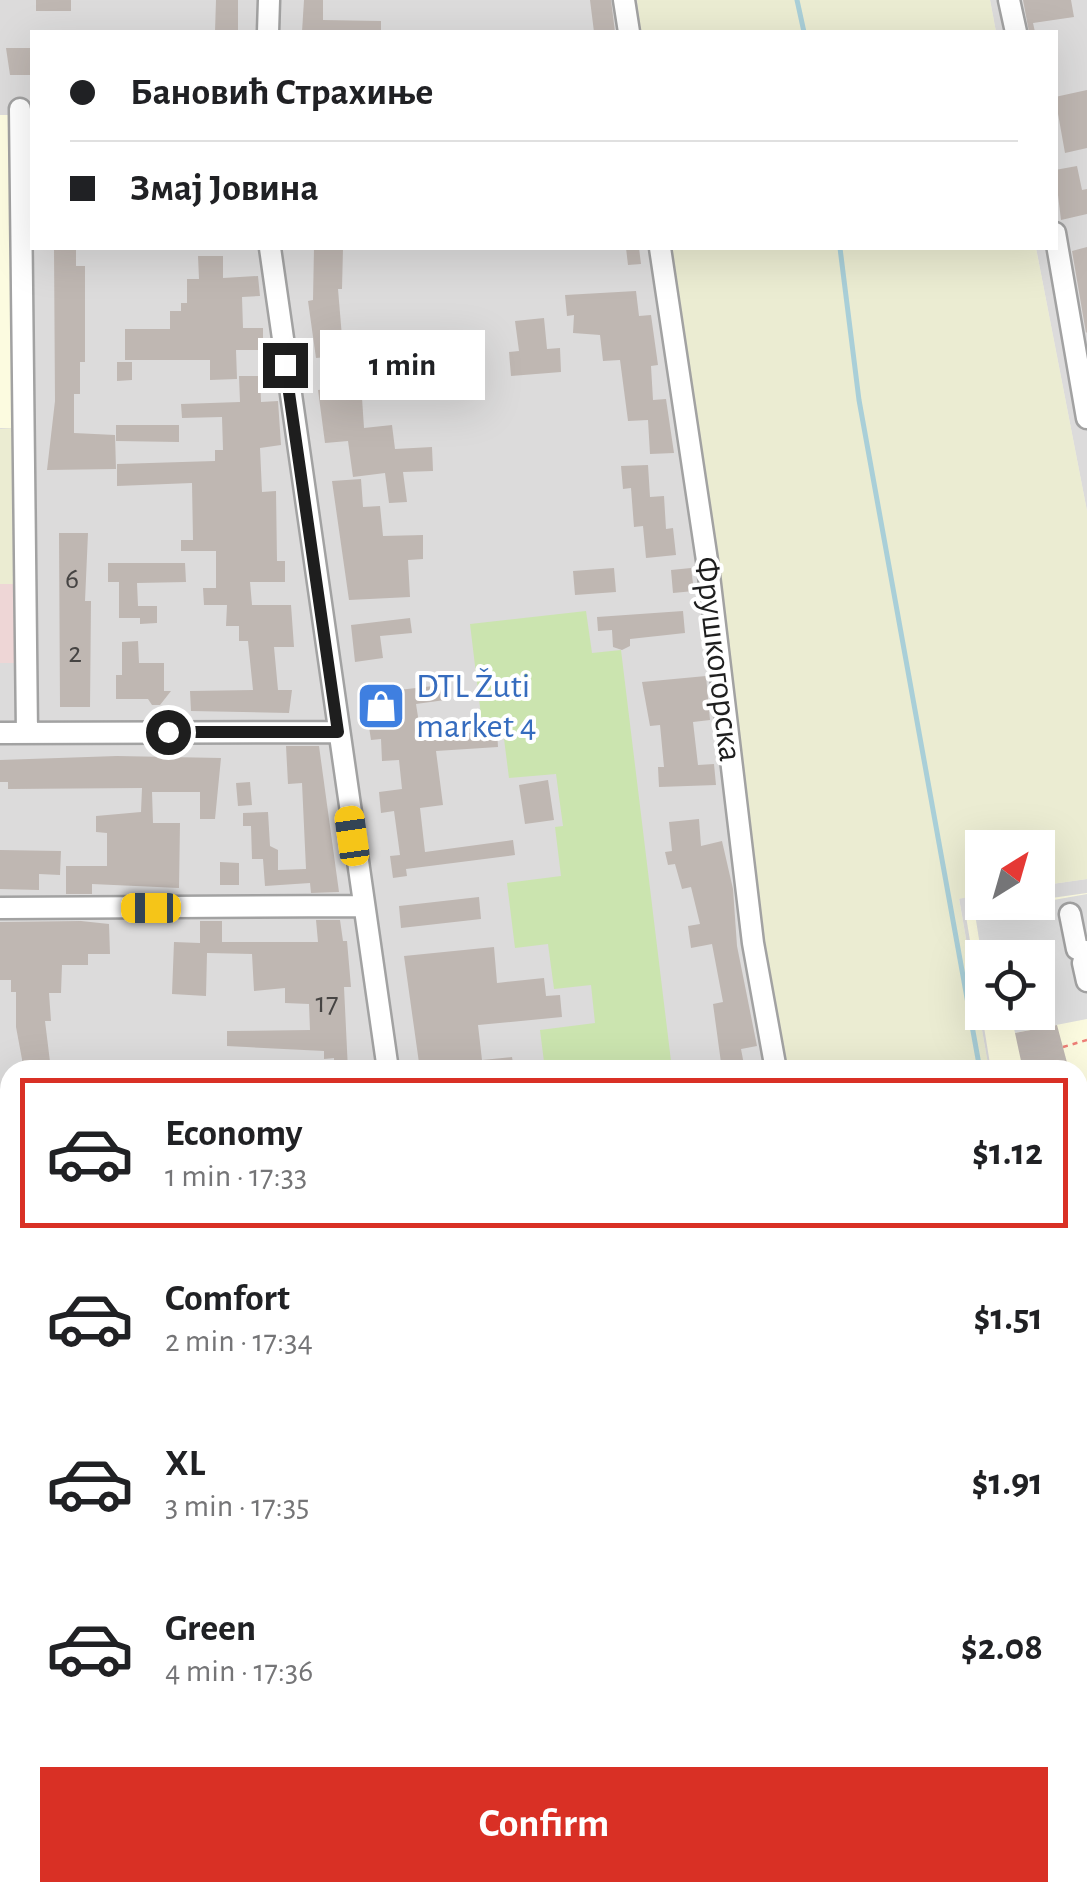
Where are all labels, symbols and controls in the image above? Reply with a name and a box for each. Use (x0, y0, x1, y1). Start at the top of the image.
text: Бановић Страхиње (130, 74, 433, 112)
text: Змај Јовина (130, 170, 319, 208)
callout: 1 min (320, 330, 485, 400)
route end (263, 343, 308, 388)
text: 1 min (369, 349, 436, 381)
street label: Фрушкогорска (688, 555, 748, 763)
house number: 6 (65, 564, 79, 594)
house number: 2 (68, 638, 82, 668)
place label: DTL Žuti market 4 (416, 668, 536, 744)
shop icon: DTL Žuti market 4 (355, 680, 407, 732)
route start (146, 710, 191, 755)
car (333, 804, 371, 868)
north arrow (965, 830, 1055, 920)
map controls (965, 830, 1055, 1030)
car (121, 893, 181, 923)
button: locate (965, 940, 1055, 1030)
house number: 17 (316, 988, 338, 1018)
icon: car (45, 1108, 135, 1198)
text: Economy (165, 1115, 303, 1153)
text: $1.12 (972, 1134, 1043, 1172)
text: 1 min · 17:33 (165, 1160, 307, 1192)
icon: car (45, 1273, 135, 1363)
text: Comfort (165, 1280, 290, 1318)
text: $1.51 (973, 1299, 1043, 1337)
text: 2 min · 17:34 (165, 1325, 313, 1357)
icon: car (45, 1438, 135, 1528)
text: XL (165, 1445, 205, 1483)
text: $1.91 (971, 1464, 1043, 1502)
text: 3 min · 17:35 (165, 1490, 309, 1522)
icon: car (45, 1603, 135, 1693)
text: Green (165, 1610, 256, 1648)
text: $2.08 (961, 1629, 1043, 1667)
text: 4 min · 17:36 (165, 1655, 313, 1687)
button: Confirm (40, 1767, 1048, 1882)

